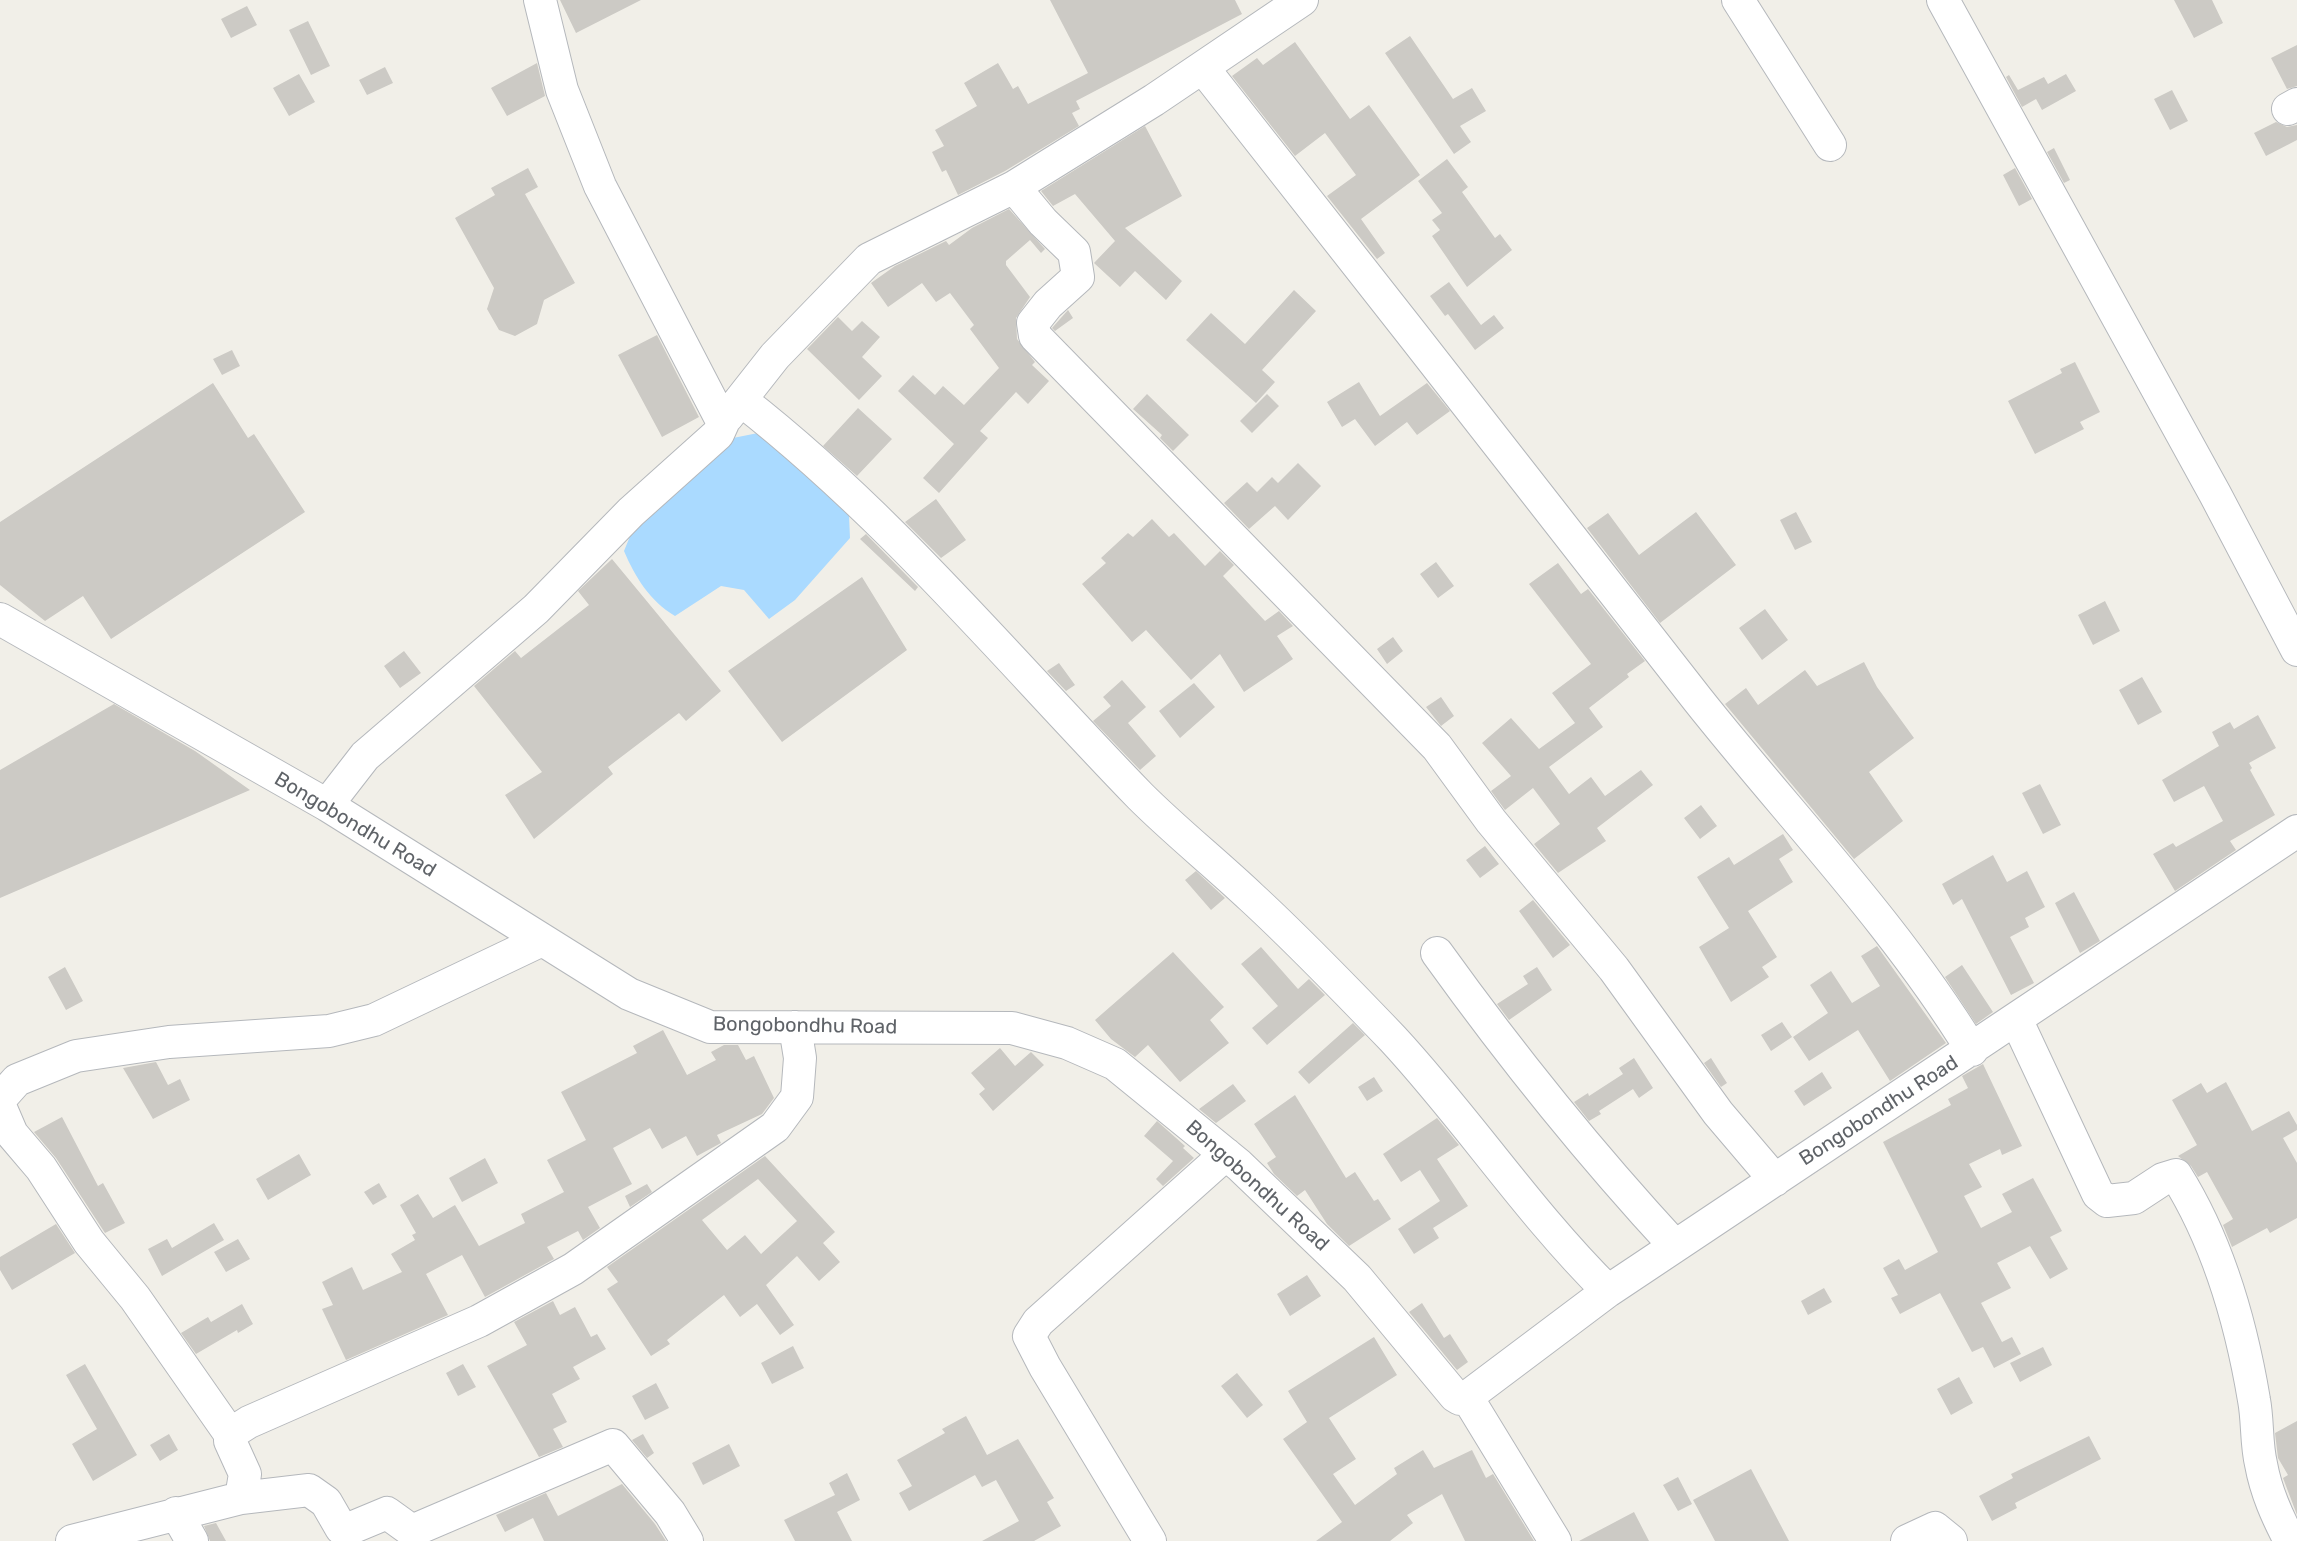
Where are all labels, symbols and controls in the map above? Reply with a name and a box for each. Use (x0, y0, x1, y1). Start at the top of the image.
street label: Bongobondhu Road (270, 767, 440, 883)
street label: Bongobondhu Road (713, 1012, 897, 1040)
street label: Bongobondhu Road (1795, 1051, 1963, 1171)
street label: Bongobondhu Road (1180, 1115, 1334, 1257)

